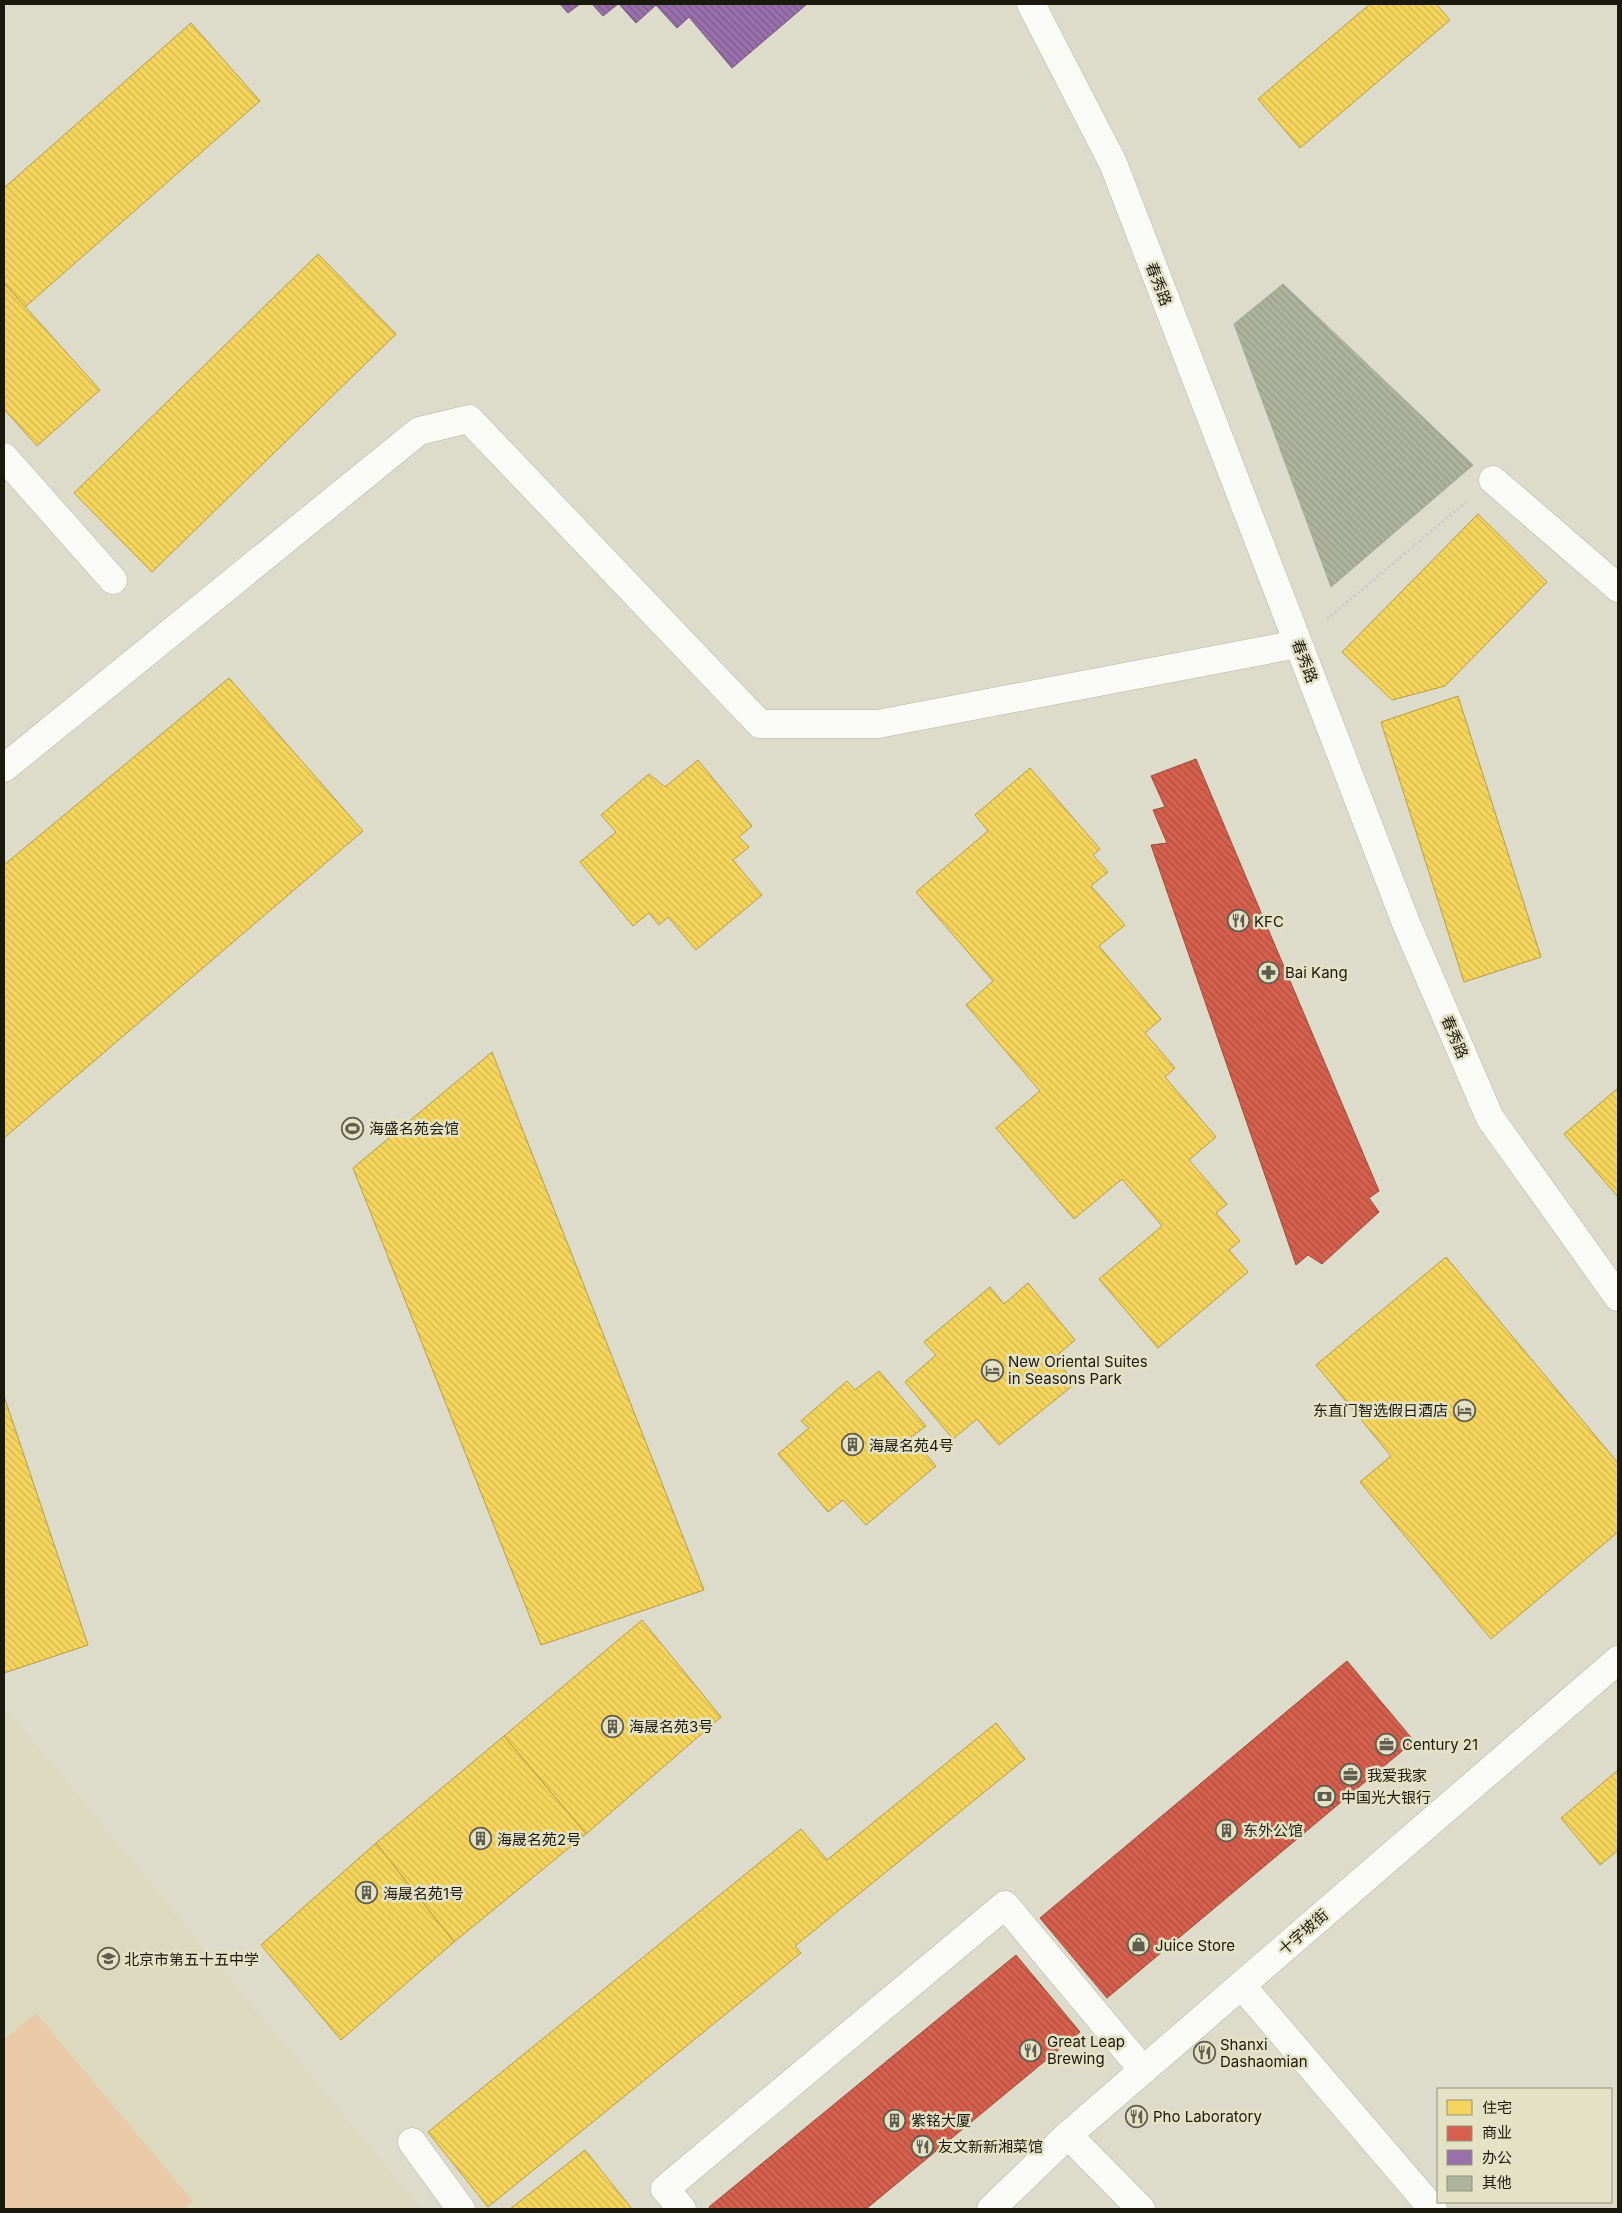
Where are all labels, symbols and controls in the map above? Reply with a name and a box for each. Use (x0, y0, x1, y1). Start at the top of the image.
street label: 春秀路 (1142, 260, 1176, 308)
street label: 春秀路 (1288, 637, 1322, 685)
restaurant icon: KFC (1226, 909, 1250, 933)
place label: KFC (1254, 912, 1284, 931)
pharmacy icon: Bai Kang (1257, 960, 1281, 984)
place label: Bai Kang (1285, 963, 1348, 982)
street label: 春秀路 (1437, 1013, 1473, 1061)
sports icon: 海盛名苑会馆 (341, 1116, 365, 1140)
place label: 海盛名苑会馆 (369, 1119, 459, 1138)
place label: New Oriental Suites in Seasons Park (1008, 1352, 1148, 1388)
hotel icon: New Oriental Suites in Seasons Park (980, 1358, 1004, 1382)
hotel icon: 东直门智选假日酒店 (1452, 1398, 1476, 1422)
place label: 东直门智选假日酒店 (1313, 1401, 1448, 1420)
building icon: 海晟名苑4号 (841, 1433, 865, 1457)
place label: 海晟名苑4号 (869, 1436, 954, 1455)
building icon: 海晟名苑3号 (601, 1714, 625, 1738)
place label: 海晟名苑3号 (629, 1717, 713, 1736)
office icon: Century 21 (1374, 1732, 1398, 1756)
place label: Century 21 (1402, 1735, 1478, 1754)
office icon: 我爱我家 (1339, 1763, 1363, 1787)
place label: 我爱我家 (1367, 1766, 1427, 1785)
bank icon: 中国光大银行 (1313, 1785, 1337, 1809)
place label: 中国光大银行 (1341, 1788, 1431, 1807)
building icon: 东外公馆 (1215, 1818, 1239, 1842)
place label: 东外公馆 (1243, 1821, 1303, 1840)
building icon: 海晟名苑2号 (469, 1827, 493, 1851)
place label: 海晟名苑2号 (497, 1830, 581, 1849)
building icon: 海晟名苑1号 (355, 1881, 379, 1905)
place label: 海晟名苑1号 (383, 1884, 464, 1903)
street label: 十字坡街 (1274, 1905, 1332, 1959)
shop icon: Juice Store (1127, 1933, 1151, 1957)
place label: Juice Store (1155, 1936, 1235, 1955)
school or university icon: 北京市第五十五中学 (96, 1947, 120, 1971)
place label: 北京市第五十五中学 (124, 1950, 259, 1969)
place label: Great Leap Brewing (1047, 2032, 1125, 2068)
place label: Shanxi Dashaomian (1220, 2035, 1308, 2071)
restaurant icon: Great Leap Brewing (1019, 2038, 1043, 2062)
restaurant icon: Shanxi Dashaomian (1192, 2041, 1216, 2065)
legend (1437, 2088, 1612, 2203)
text: 住宅 (1482, 2098, 1512, 2117)
restaurant icon: Pho Laboratory (1125, 2104, 1149, 2128)
place label: Pho Laboratory (1153, 2107, 1262, 2126)
building icon: 紫铭大厦 (883, 2108, 907, 2132)
place label: 紫铭大厦 (911, 2111, 971, 2130)
text: 商业 (1482, 2123, 1512, 2142)
restaurant icon: 友文新新湘菜馆 (910, 2134, 934, 2158)
place label: 友文新新湘菜馆 (938, 2137, 1043, 2156)
text: 办公 (1482, 2148, 1512, 2167)
text: 其他 (1482, 2173, 1512, 2192)

